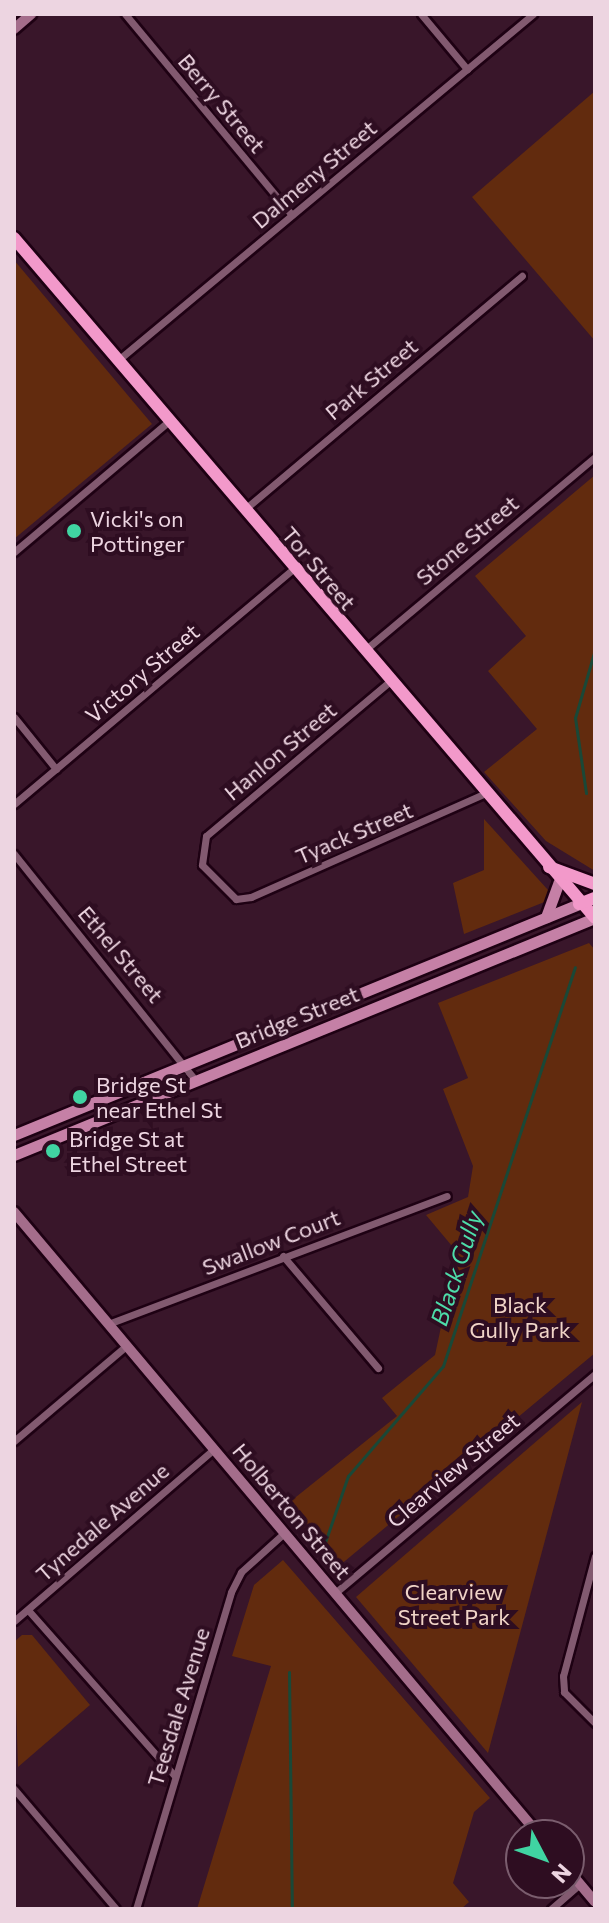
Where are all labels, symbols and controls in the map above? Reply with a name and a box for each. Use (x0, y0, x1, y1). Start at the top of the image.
street label: Berry Street (173, 48, 271, 158)
street label: Dalmeny Street (246, 114, 382, 234)
street label: Park Street (319, 333, 423, 425)
street label: Stone Street (411, 490, 523, 590)
place label: Vicki's on Pottinger (90, 505, 185, 556)
street label: Tor Street (277, 521, 361, 615)
marker: Vicki's on Pottinger (65, 522, 83, 540)
street label: Victory Street (80, 618, 204, 728)
street label: Hanlon Street (219, 696, 341, 806)
street label: Tyack Street (292, 797, 416, 869)
street label: Ethel Street (73, 900, 169, 1008)
street label: Bridge Street (231, 980, 363, 1054)
place label: Bridge St near Ethel St (96, 1071, 222, 1122)
marker: Bridge St near Ethel St (71, 1088, 89, 1106)
place label: Bridge St at Ethel Street (69, 1125, 187, 1176)
marker: Bridge St at Ethel Street (44, 1142, 62, 1160)
street label: Swallow Court (198, 1204, 344, 1280)
water label: Black Gully (424, 1207, 488, 1329)
park label: Black Gully Park (469, 1291, 571, 1342)
street label: Clearview Street (381, 1407, 525, 1533)
street label: Holberton Street (227, 1438, 357, 1584)
street label: Tynedale Avenue (30, 1457, 174, 1587)
park label: Clearview Street Park (398, 1578, 510, 1630)
street label: Teesdale Avenue (141, 1624, 215, 1790)
north arrow (505, 1819, 585, 1899)
text: N (546, 1859, 578, 1889)

